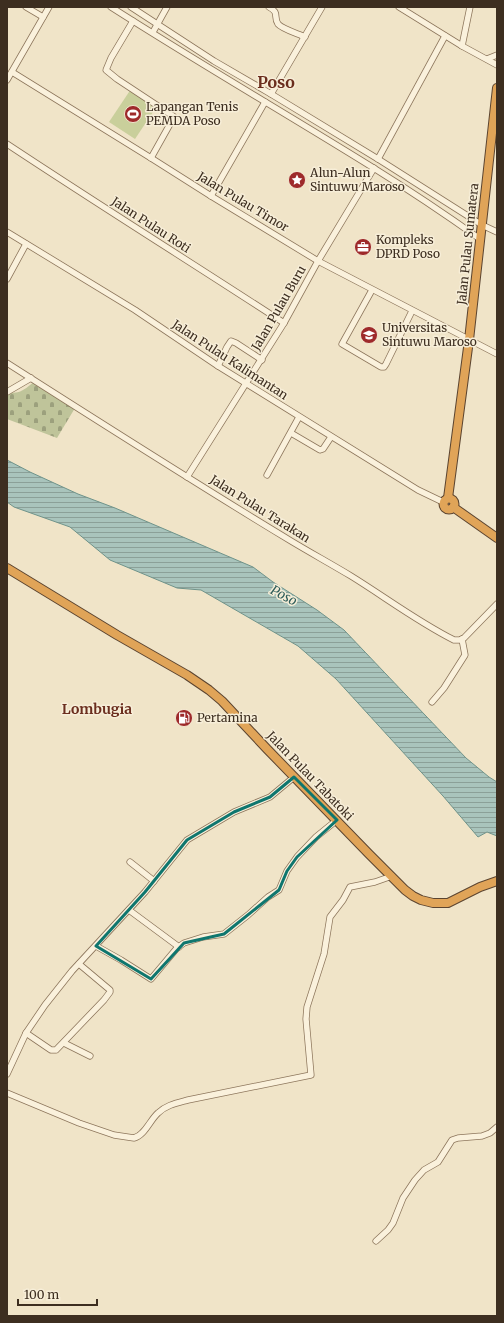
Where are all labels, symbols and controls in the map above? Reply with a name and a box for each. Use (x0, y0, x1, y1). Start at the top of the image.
district label: Poso (257, 72, 295, 92)
place label: Lapangan Tenis PEMDA Poso (146, 99, 238, 128)
sports icon: Lapangan Tenis PEMDA Poso (123, 104, 143, 124)
place label: Alun-Alun Sintuwu Maroso (309, 165, 405, 194)
street label: Jalan Pulau Timor (194, 168, 292, 235)
place icon: Alun-Alun Sintuwu Maroso (287, 170, 307, 190)
street label: Jalan Pulau Sumatera (454, 182, 481, 307)
street label: Jalan Pulau Roti (108, 193, 194, 256)
place label: Kompleks DPRD Poso (376, 232, 440, 261)
office icon: Kompleks DPRD Poso (353, 237, 373, 257)
street label: Jalan Pulau Buru (248, 262, 309, 354)
street label: Jalan Pulau Kalimantan (169, 316, 291, 403)
place label: Universitas Sintuwu Maroso (382, 320, 477, 349)
school or university icon: Universitas Sintuwu Maroso (359, 325, 379, 345)
street label: Jalan Pulau Tarakan (206, 471, 313, 546)
water label: Poso (268, 581, 300, 609)
district label: Lombugia (62, 700, 132, 718)
fuel station icon: Pertamina (174, 708, 194, 728)
place label: Pertamina (197, 710, 258, 725)
street label: Jalan Pulau Tabatoki (263, 727, 357, 823)
scale bar (18, 1281, 97, 1307)
text: 100 m (24, 1287, 59, 1302)

